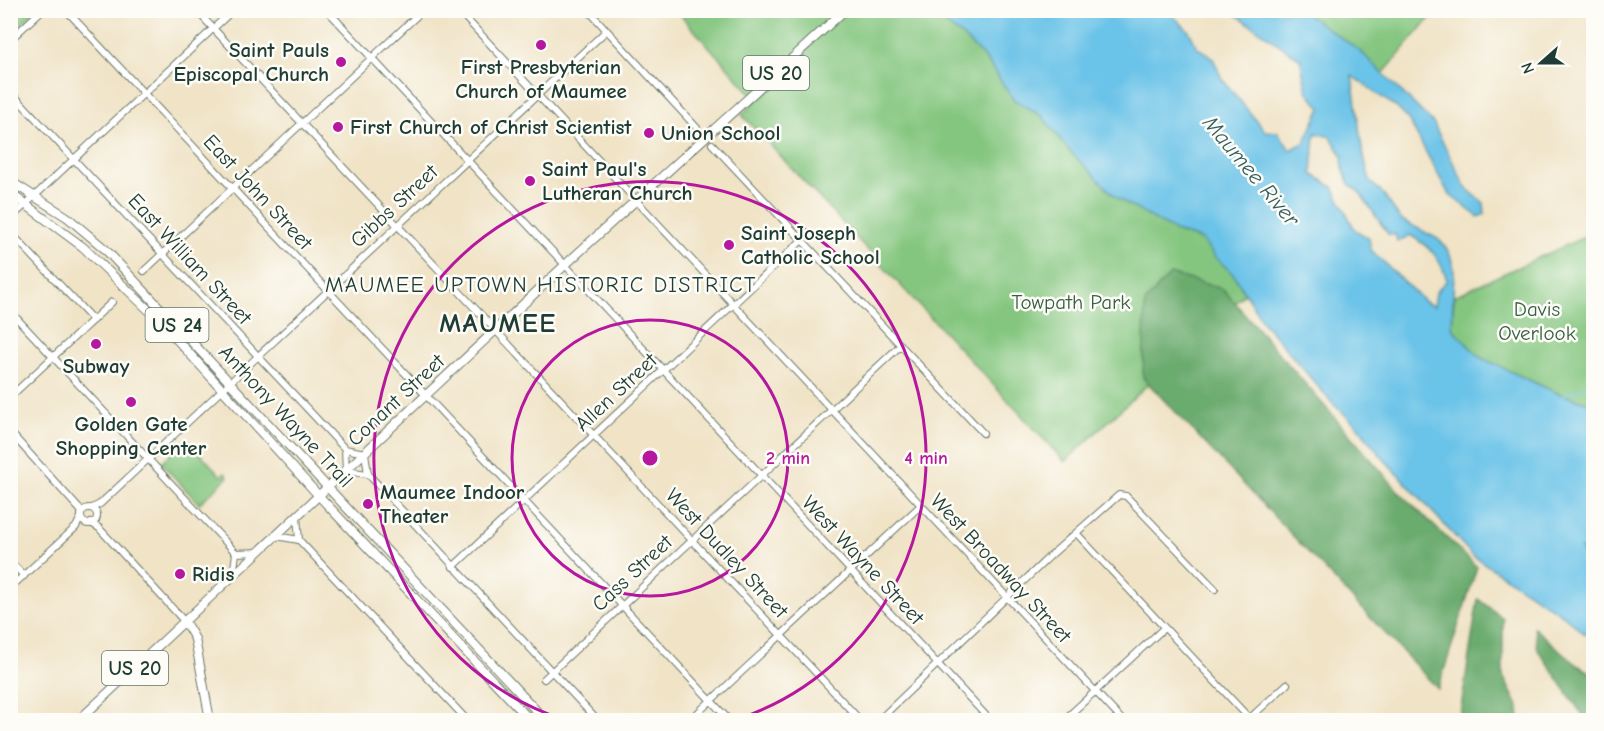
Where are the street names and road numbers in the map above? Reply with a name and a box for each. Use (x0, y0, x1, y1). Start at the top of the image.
road number: US 20 (743, 56, 809, 90)
street label: East John Street (199, 130, 318, 255)
street label: Gibbs Street (345, 159, 443, 252)
street label: East William Street (123, 189, 257, 330)
road number: US 24 (146, 308, 208, 342)
street label: Anthony Wayne Trail (214, 340, 358, 492)
street label: Allen Street (570, 347, 663, 436)
street label: Conant Street (343, 348, 450, 451)
street label: West Dudley Street (661, 483, 794, 623)
street label: West Broadway Street (926, 488, 1077, 648)
street label: West Wayne Street (797, 490, 930, 630)
street label: Cass Street (587, 529, 678, 616)
road number: US 20 (102, 651, 168, 685)

